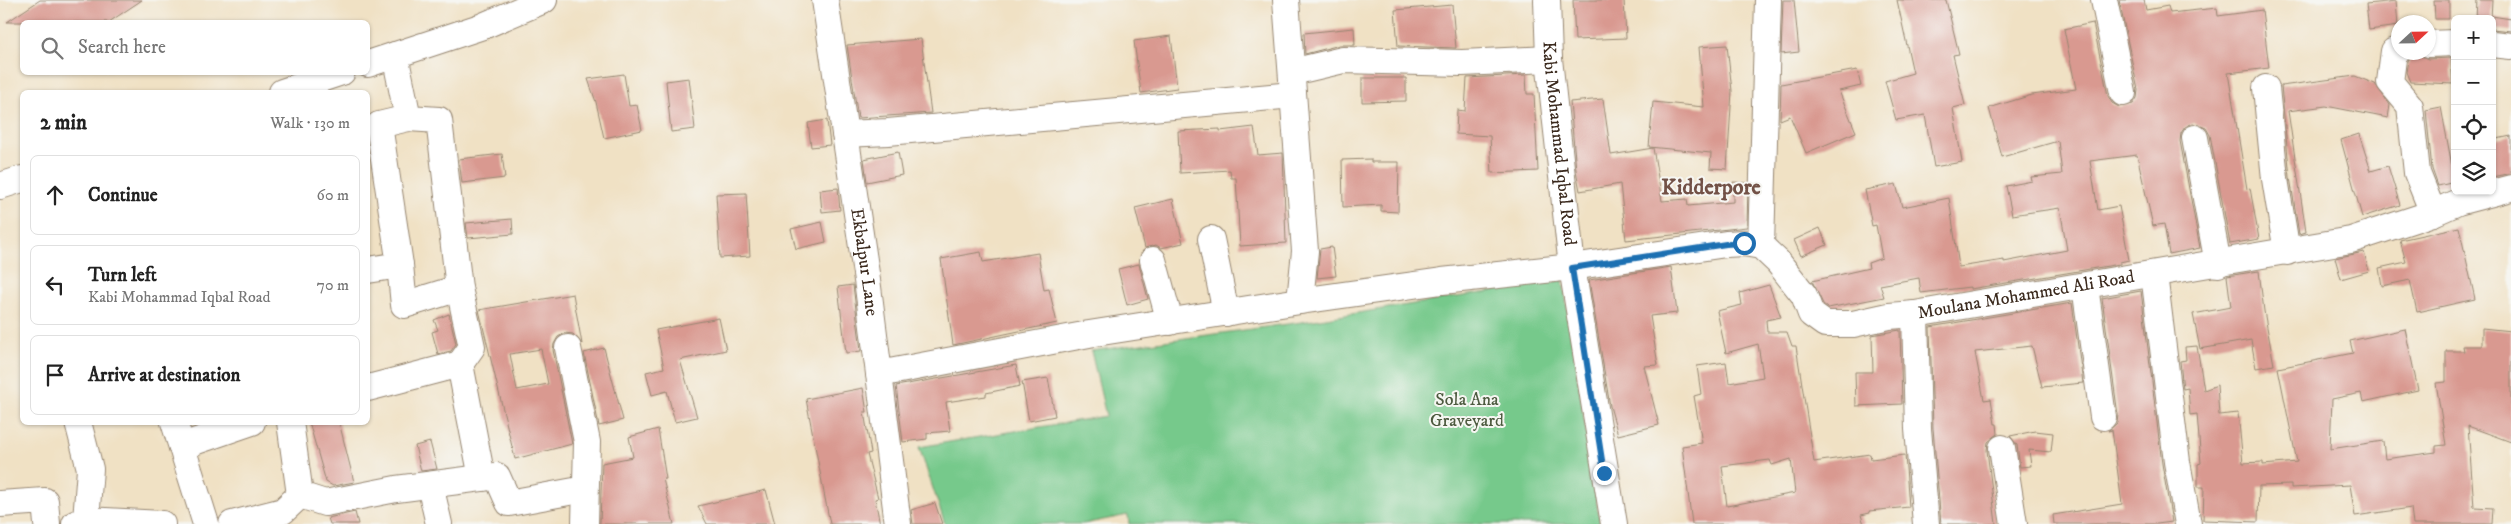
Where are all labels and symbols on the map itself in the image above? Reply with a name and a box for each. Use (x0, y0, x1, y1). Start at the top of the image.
north arrow (2391, 15, 2436, 60)
street label: Kabi Mohammad Iqbal Road (1537, 41, 1581, 247)
district label: Kidderpore (1661, 174, 1761, 201)
street label: Ekbalpur Lane (845, 207, 883, 317)
route start (1733, 232, 1756, 255)
street label: Moulana Mohammed Ali Road (1916, 266, 2136, 324)
park label: Sola Ana Graveyard (1430, 389, 1504, 432)
route end (1593, 462, 1616, 485)

